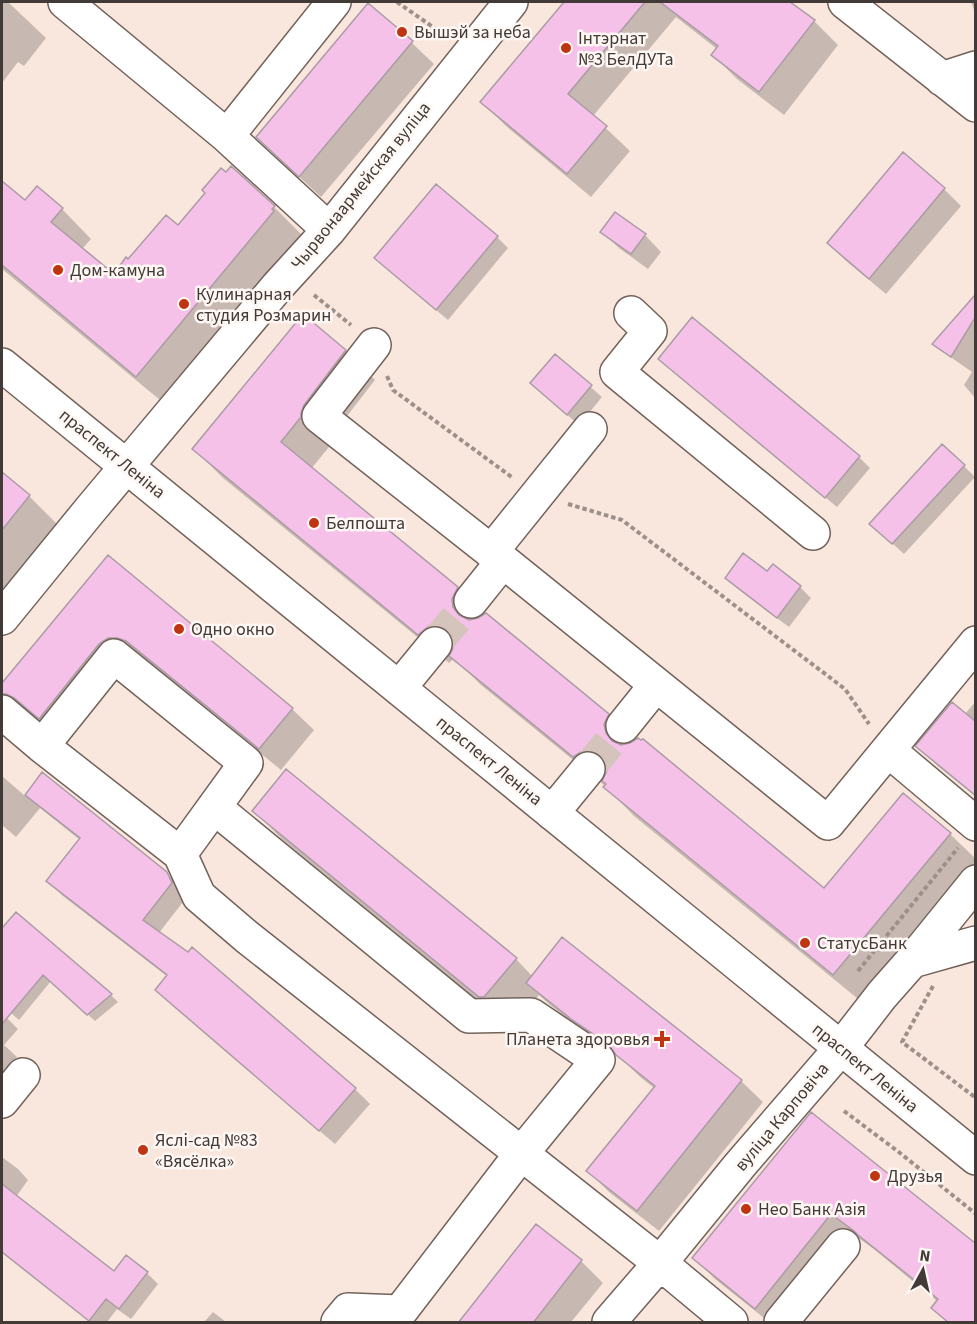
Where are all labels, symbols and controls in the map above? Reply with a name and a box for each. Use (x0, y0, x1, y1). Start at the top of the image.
place label: Вышэй за неба (414, 20, 531, 45)
marker: Вышэй за неба (395, 25, 409, 39)
place label: Інтэрнат №3 БелДУТа (578, 26, 674, 72)
marker: Інтэрнат №3 БелДУТа (559, 41, 573, 55)
street label: Чырвонаармейская вуліца (285, 97, 437, 275)
place label: Дом-камуна (70, 258, 165, 283)
marker: Дом-камуна (51, 263, 65, 277)
place label: Кулинарная студия Розмарин (196, 282, 331, 328)
marker: Кулинарная студия Розмарин (177, 297, 191, 311)
street label: праспект Леніна (53, 403, 171, 505)
place label: Белпошта (326, 511, 405, 536)
marker: Белпошта (307, 516, 321, 530)
place label: Одно окно (191, 617, 275, 642)
marker: Одно окно (172, 622, 186, 636)
street label: праспект Леніна (430, 710, 548, 812)
place label: СтатусБанк (817, 931, 907, 956)
marker: СтатусБанк (798, 936, 812, 950)
street label: праспект Леніна (806, 1017, 924, 1119)
place label: Планета здоровья (506, 1027, 650, 1052)
marker: Планета здоровья (655, 1032, 669, 1046)
street label: вуліца Карповіча (729, 1057, 835, 1177)
place label: Яслі-сад №83 «Вясёлка» (155, 1128, 258, 1174)
marker: Яслі-сад №83 «Вясёлка» (136, 1143, 150, 1157)
place label: Друзья (887, 1164, 943, 1189)
marker: Друзья (868, 1169, 882, 1183)
place label: Нео Банк Азія (758, 1197, 866, 1222)
marker: Нео Банк Азія (739, 1202, 753, 1216)
north arrow (893, 1240, 953, 1300)
text: N (918, 1245, 932, 1268)

